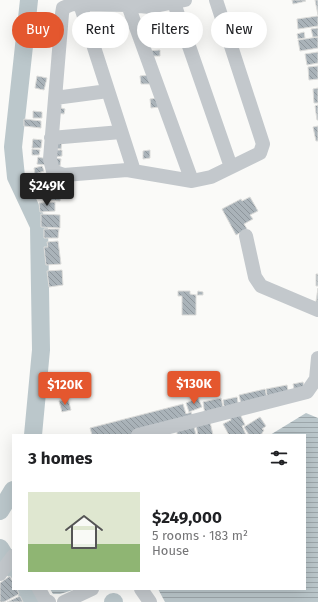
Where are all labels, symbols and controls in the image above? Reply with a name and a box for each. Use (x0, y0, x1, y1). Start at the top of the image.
chip: Buy (12, 12, 64, 48)
chip: Rent (72, 12, 129, 48)
chip: Filters (137, 12, 203, 48)
chip: New (211, 12, 267, 48)
pin: $249K (19, 173, 75, 207)
text: $249K (29, 178, 65, 193)
pin: $130K (166, 371, 222, 405)
pin: $120K (37, 372, 93, 406)
text: $130K (176, 376, 212, 391)
text: $120K (47, 377, 83, 392)
icon: filters (268, 447, 290, 469)
text: 3 homes (28, 448, 93, 469)
text: $249,000 (152, 507, 222, 528)
icon: home (60, 508, 108, 556)
text: 5 rooms · 183 m² (152, 528, 248, 543)
text: House (152, 543, 189, 558)

